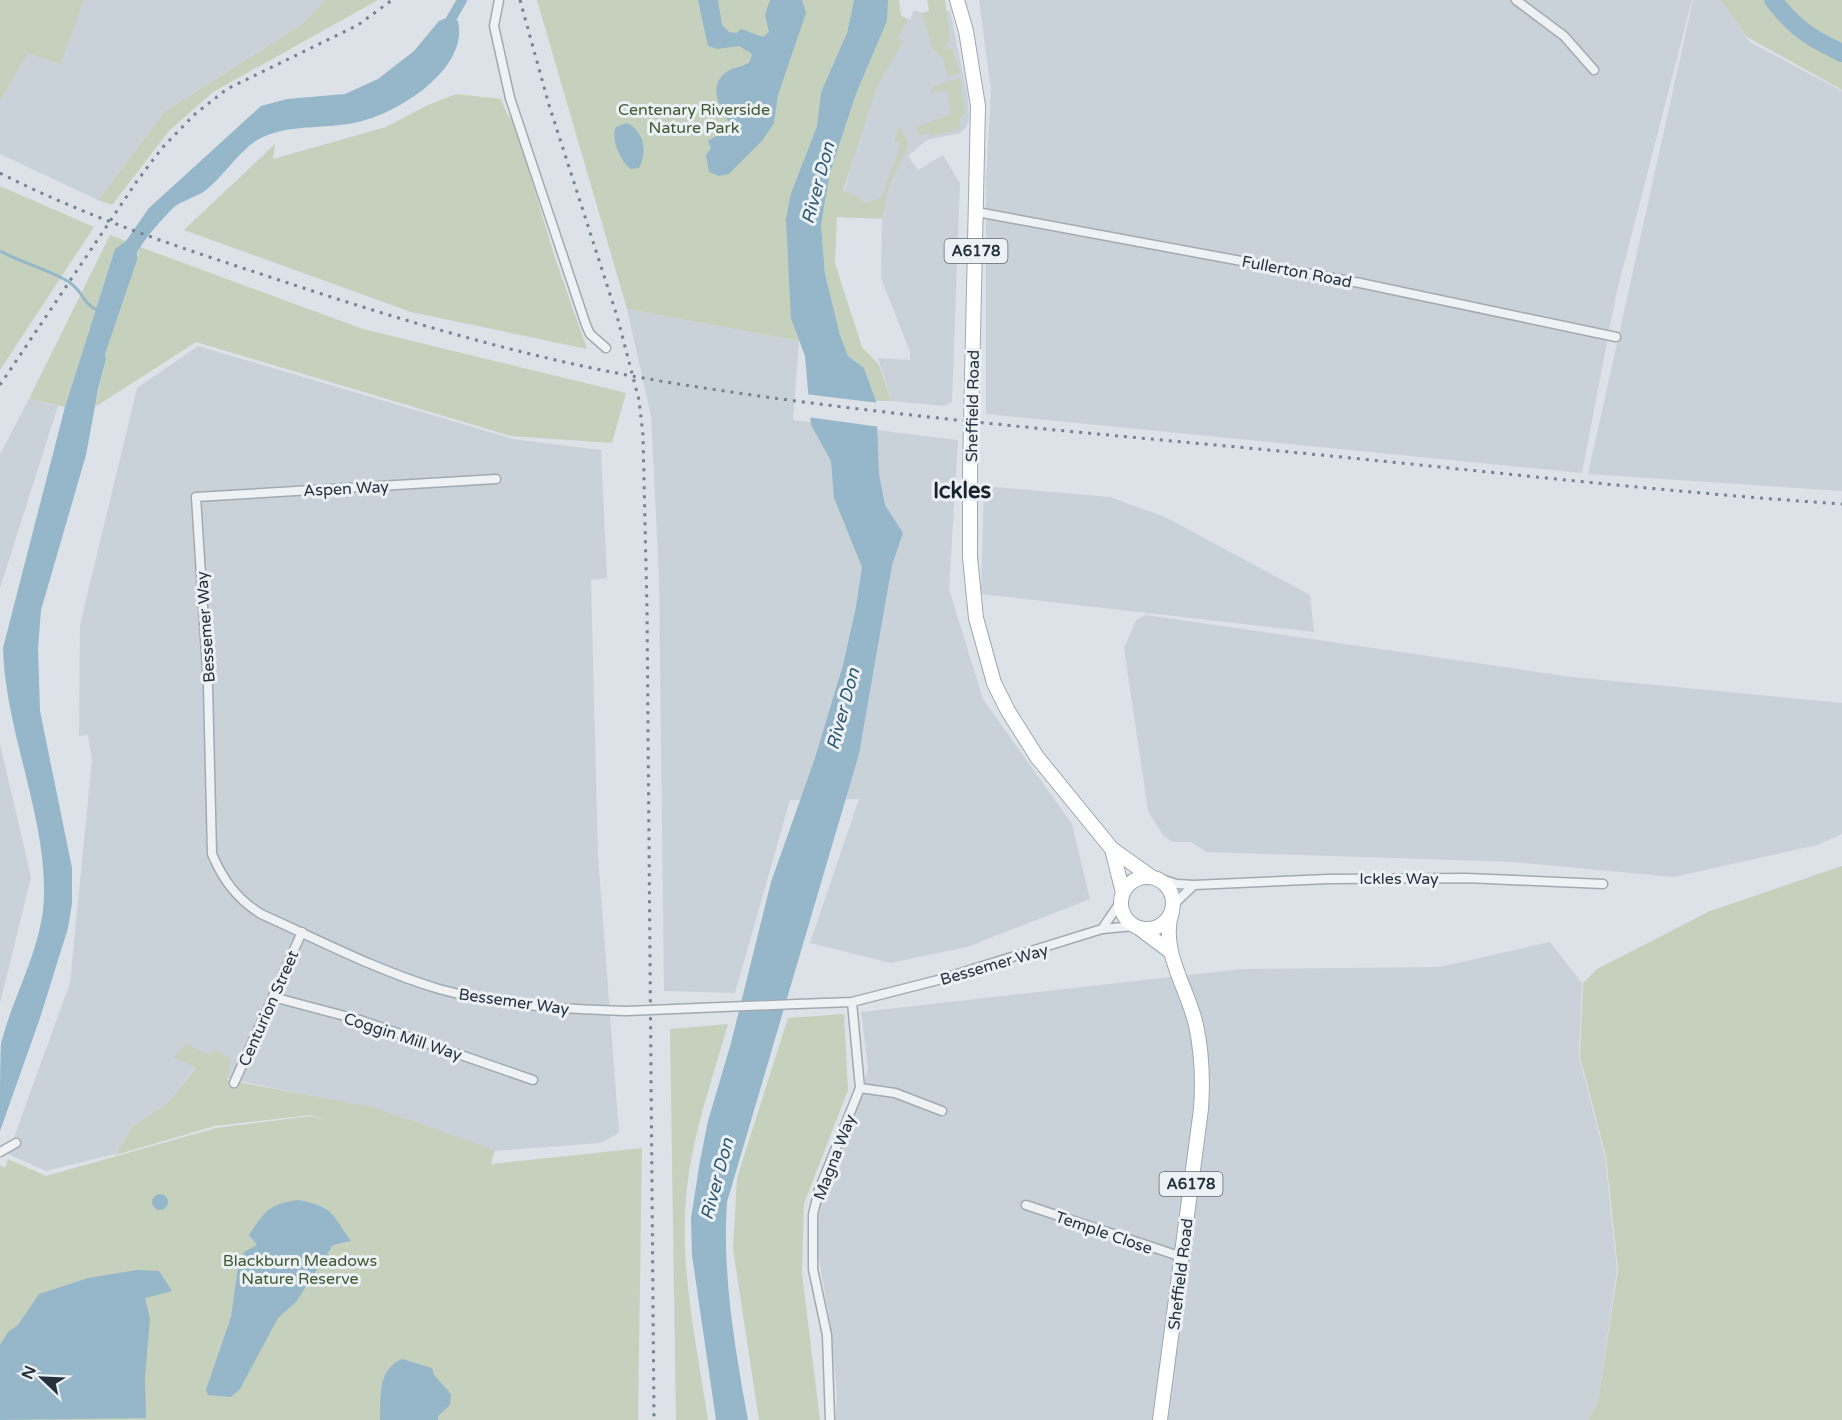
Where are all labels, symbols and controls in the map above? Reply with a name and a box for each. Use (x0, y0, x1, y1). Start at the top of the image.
park label: Centenary Riverside Nature Park (618, 100, 770, 138)
water label: River Don (797, 139, 840, 226)
road number: A6178 (944, 239, 1008, 263)
street label: Fullerton Road (1240, 251, 1354, 292)
street label: Sheffield Road (962, 350, 984, 462)
street label: Aspen Way (303, 477, 390, 501)
district label: Ickles (933, 478, 992, 504)
street label: Bessemer Way (192, 570, 220, 683)
water label: River Don (822, 665, 865, 752)
street label: Ickles Way (1359, 869, 1439, 889)
street label: Bessemer Way (938, 940, 1051, 990)
street label: Centurion Street (234, 947, 303, 1069)
street label: Bessemer Way (457, 984, 571, 1020)
street label: Coggin Mill Way (341, 1008, 465, 1066)
street label: Magna Way (809, 1111, 861, 1203)
water label: River Don (696, 1135, 739, 1222)
road number: A6178 (1160, 1172, 1222, 1196)
street label: Temple Close (1053, 1207, 1155, 1259)
street label: Sheffield Road (1164, 1217, 1198, 1331)
park label: Blackburn Meadows Nature Reserve (223, 1251, 377, 1289)
north arrow (12, 1348, 72, 1408)
text: N (17, 1363, 41, 1382)

